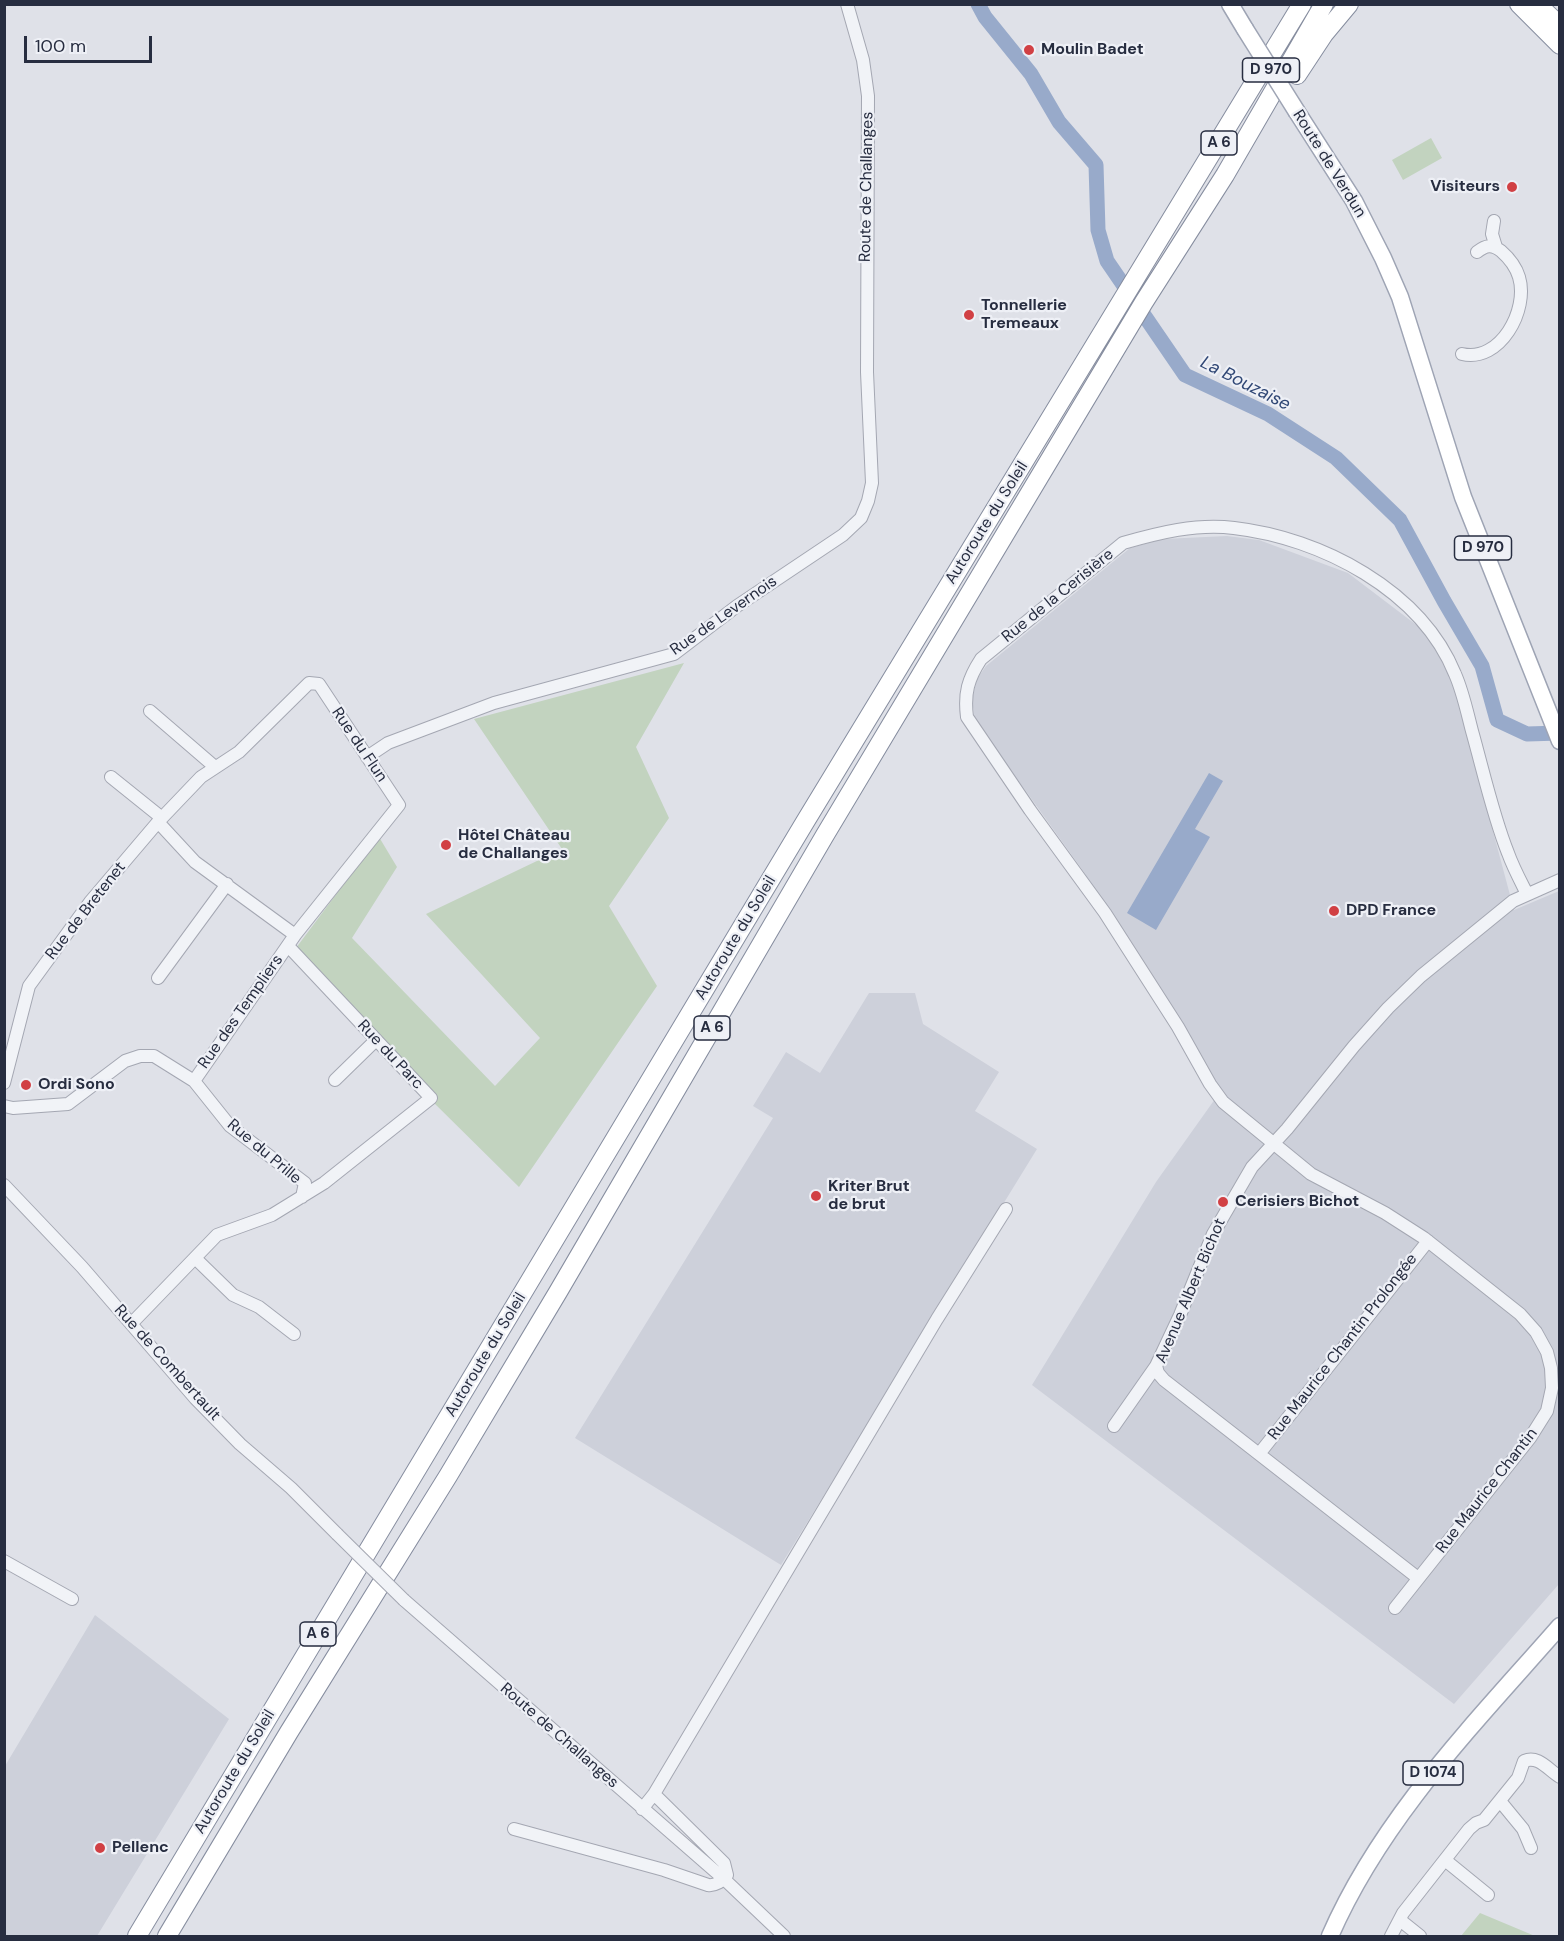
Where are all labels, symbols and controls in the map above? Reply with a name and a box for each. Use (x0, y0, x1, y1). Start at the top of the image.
scale bar (27, 24, 154, 62)
text: 100 m (35, 34, 86, 58)
place label: Moulin Badet (1041, 40, 1144, 60)
marker: Moulin Badet (1022, 43, 1036, 57)
road number: D 970 (1242, 58, 1300, 82)
street label: Route de Verdun (1288, 107, 1370, 221)
street label: Route de Challanges (856, 112, 878, 262)
road number: A 6 (1201, 131, 1237, 155)
place label: Visiteurs (1430, 177, 1500, 197)
marker: Visiteurs (1505, 180, 1519, 194)
place label: Tonnellerie Tremeaux (981, 296, 1067, 334)
marker: Tonnellerie Tremeaux (962, 308, 976, 322)
water label: La Bouzaise (1196, 352, 1294, 416)
street label: Autoroute du Soleil (941, 458, 1033, 588)
road number: D 970 (1454, 536, 1512, 560)
street label: Rue de la Cerisière (998, 545, 1118, 647)
street label: Rue de Levernois (667, 572, 781, 660)
street label: Rue du Flun (327, 704, 391, 786)
place label: Hôtel Château de Challanges (458, 826, 570, 864)
marker: Hôtel Château de Challanges (439, 838, 453, 852)
street label: Rue de Bretenet (42, 858, 130, 964)
street label: Autoroute du Soleil (691, 873, 781, 1003)
place label: DPD France (1346, 901, 1436, 921)
marker: DPD France (1327, 904, 1341, 918)
street label: Rue des Templiers (194, 951, 288, 1073)
street label: Rue du Parc (353, 1016, 427, 1094)
road number: A 6 (694, 1016, 730, 1040)
place label: Ordi Sono (38, 1075, 115, 1095)
marker: Ordi Sono (19, 1078, 33, 1092)
street label: Rue du Prille (223, 1115, 305, 1189)
place label: Kriter Brut de brut (828, 1177, 910, 1215)
marker: Kriter Brut de brut (809, 1189, 823, 1203)
place label: Cerisiers Bichot (1235, 1192, 1359, 1212)
marker: Cerisiers Bichot (1216, 1195, 1230, 1209)
street label: Avenue Albert Bichot (1152, 1216, 1230, 1366)
street label: Rue Maurice Chantin Prolongée (1264, 1250, 1422, 1444)
street label: Autoroute du Soleil (441, 1290, 531, 1420)
street label: Rue de Combertault (110, 1301, 224, 1425)
street label: Rue Maurice Chantin (1432, 1425, 1542, 1557)
road number: A 6 (300, 1622, 336, 1646)
street label: Route de Challanges (496, 1679, 622, 1793)
street label: Autoroute du Soleil (190, 1707, 280, 1837)
road number: D 1074 (1403, 1761, 1463, 1785)
place label: Pellenc (112, 1838, 169, 1858)
marker: Pellenc (93, 1841, 107, 1855)

